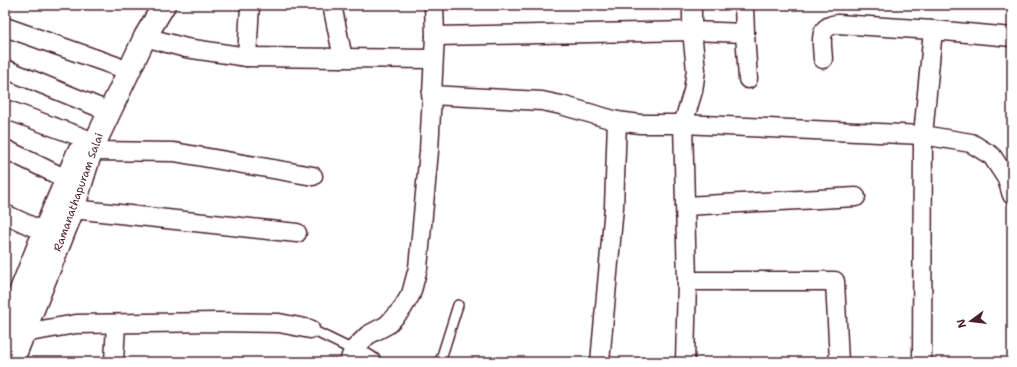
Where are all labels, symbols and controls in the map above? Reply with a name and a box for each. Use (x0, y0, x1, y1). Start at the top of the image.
street label: Ramanathapuram Salai (50, 131, 107, 254)
north arrow (951, 301, 991, 341)
text: N (953, 317, 970, 330)

